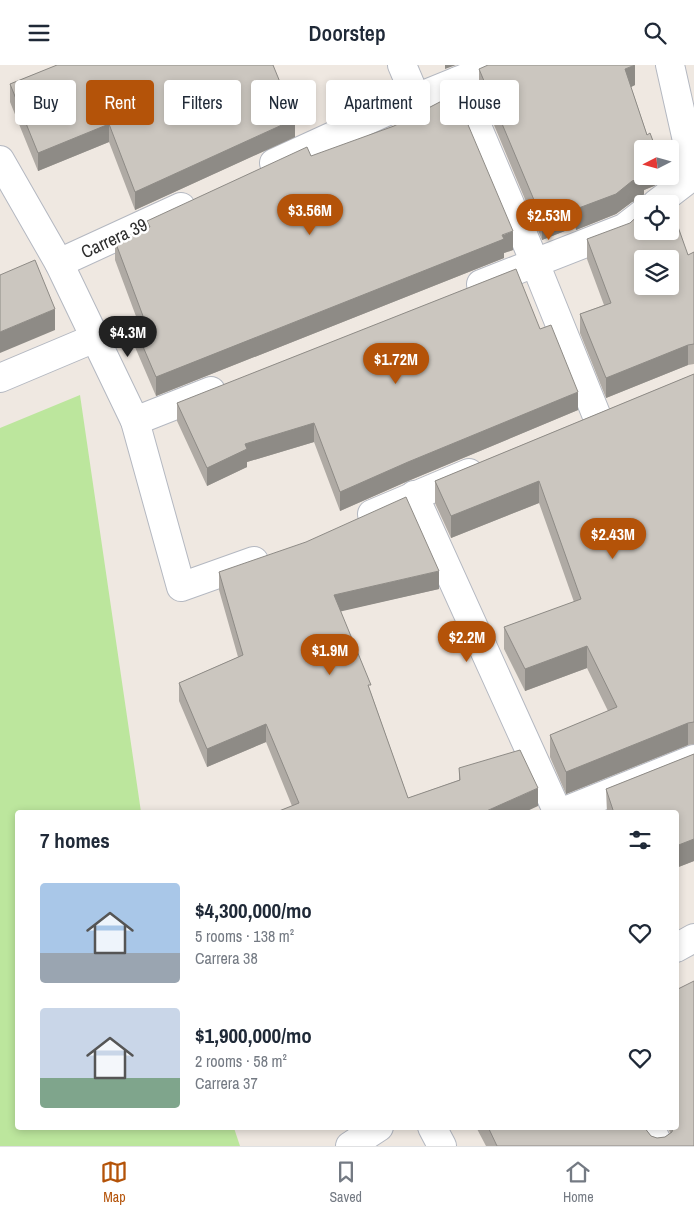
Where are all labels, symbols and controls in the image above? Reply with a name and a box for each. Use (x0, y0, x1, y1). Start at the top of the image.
text: Doorstep (308, 18, 386, 48)
icon: menu (25, 19, 53, 47)
icon: search (641, 19, 669, 47)
chip: Buy (15, 80, 76, 125)
chip: Rent (86, 80, 154, 125)
chip: Filters (164, 80, 241, 125)
chip: New (251, 80, 316, 125)
chip: Apartment (326, 80, 430, 125)
chip: House (440, 80, 519, 125)
north arrow (634, 140, 679, 185)
map controls (634, 140, 679, 295)
pin: $3.56M (269, 193, 351, 236)
button: locate (634, 195, 679, 240)
text: $3.56M (288, 199, 332, 221)
pin: $2.53M (508, 199, 590, 241)
text: $2.53M (527, 204, 571, 226)
street label: Carrera 39 (77, 212, 151, 264)
button: layers (634, 250, 679, 295)
pin: $4.3M (93, 315, 163, 358)
text: $4.3M (110, 321, 146, 343)
pin: $1.72M (355, 343, 437, 385)
text: $1.72M (374, 348, 418, 370)
pin: $2.43M (572, 517, 654, 560)
text: $2.43M (591, 523, 635, 545)
pin: $2.2M (432, 621, 502, 663)
text: $2.2M (449, 626, 485, 648)
pin: $1.9M (295, 633, 365, 676)
text: $1.9M (312, 639, 348, 661)
text: 7 homes (40, 826, 110, 855)
icon: filters (626, 826, 654, 854)
text: $4,300,000/mo (195, 896, 312, 925)
icon: home (80, 903, 140, 963)
icon: heart (626, 919, 654, 947)
text: 5 rooms · 138 m² (195, 925, 294, 947)
text: Carrera 38 (195, 947, 258, 969)
text: $1,900,000/mo (195, 1021, 312, 1050)
icon: home (80, 1028, 140, 1088)
icon: heart (626, 1044, 654, 1072)
text: 2 rooms · 58 m² (195, 1050, 287, 1072)
text: Carrera 37 (195, 1072, 258, 1094)
tab: Map (100, 1158, 128, 1206)
tab: Saved (329, 1158, 362, 1206)
tab: Home (563, 1158, 594, 1206)

